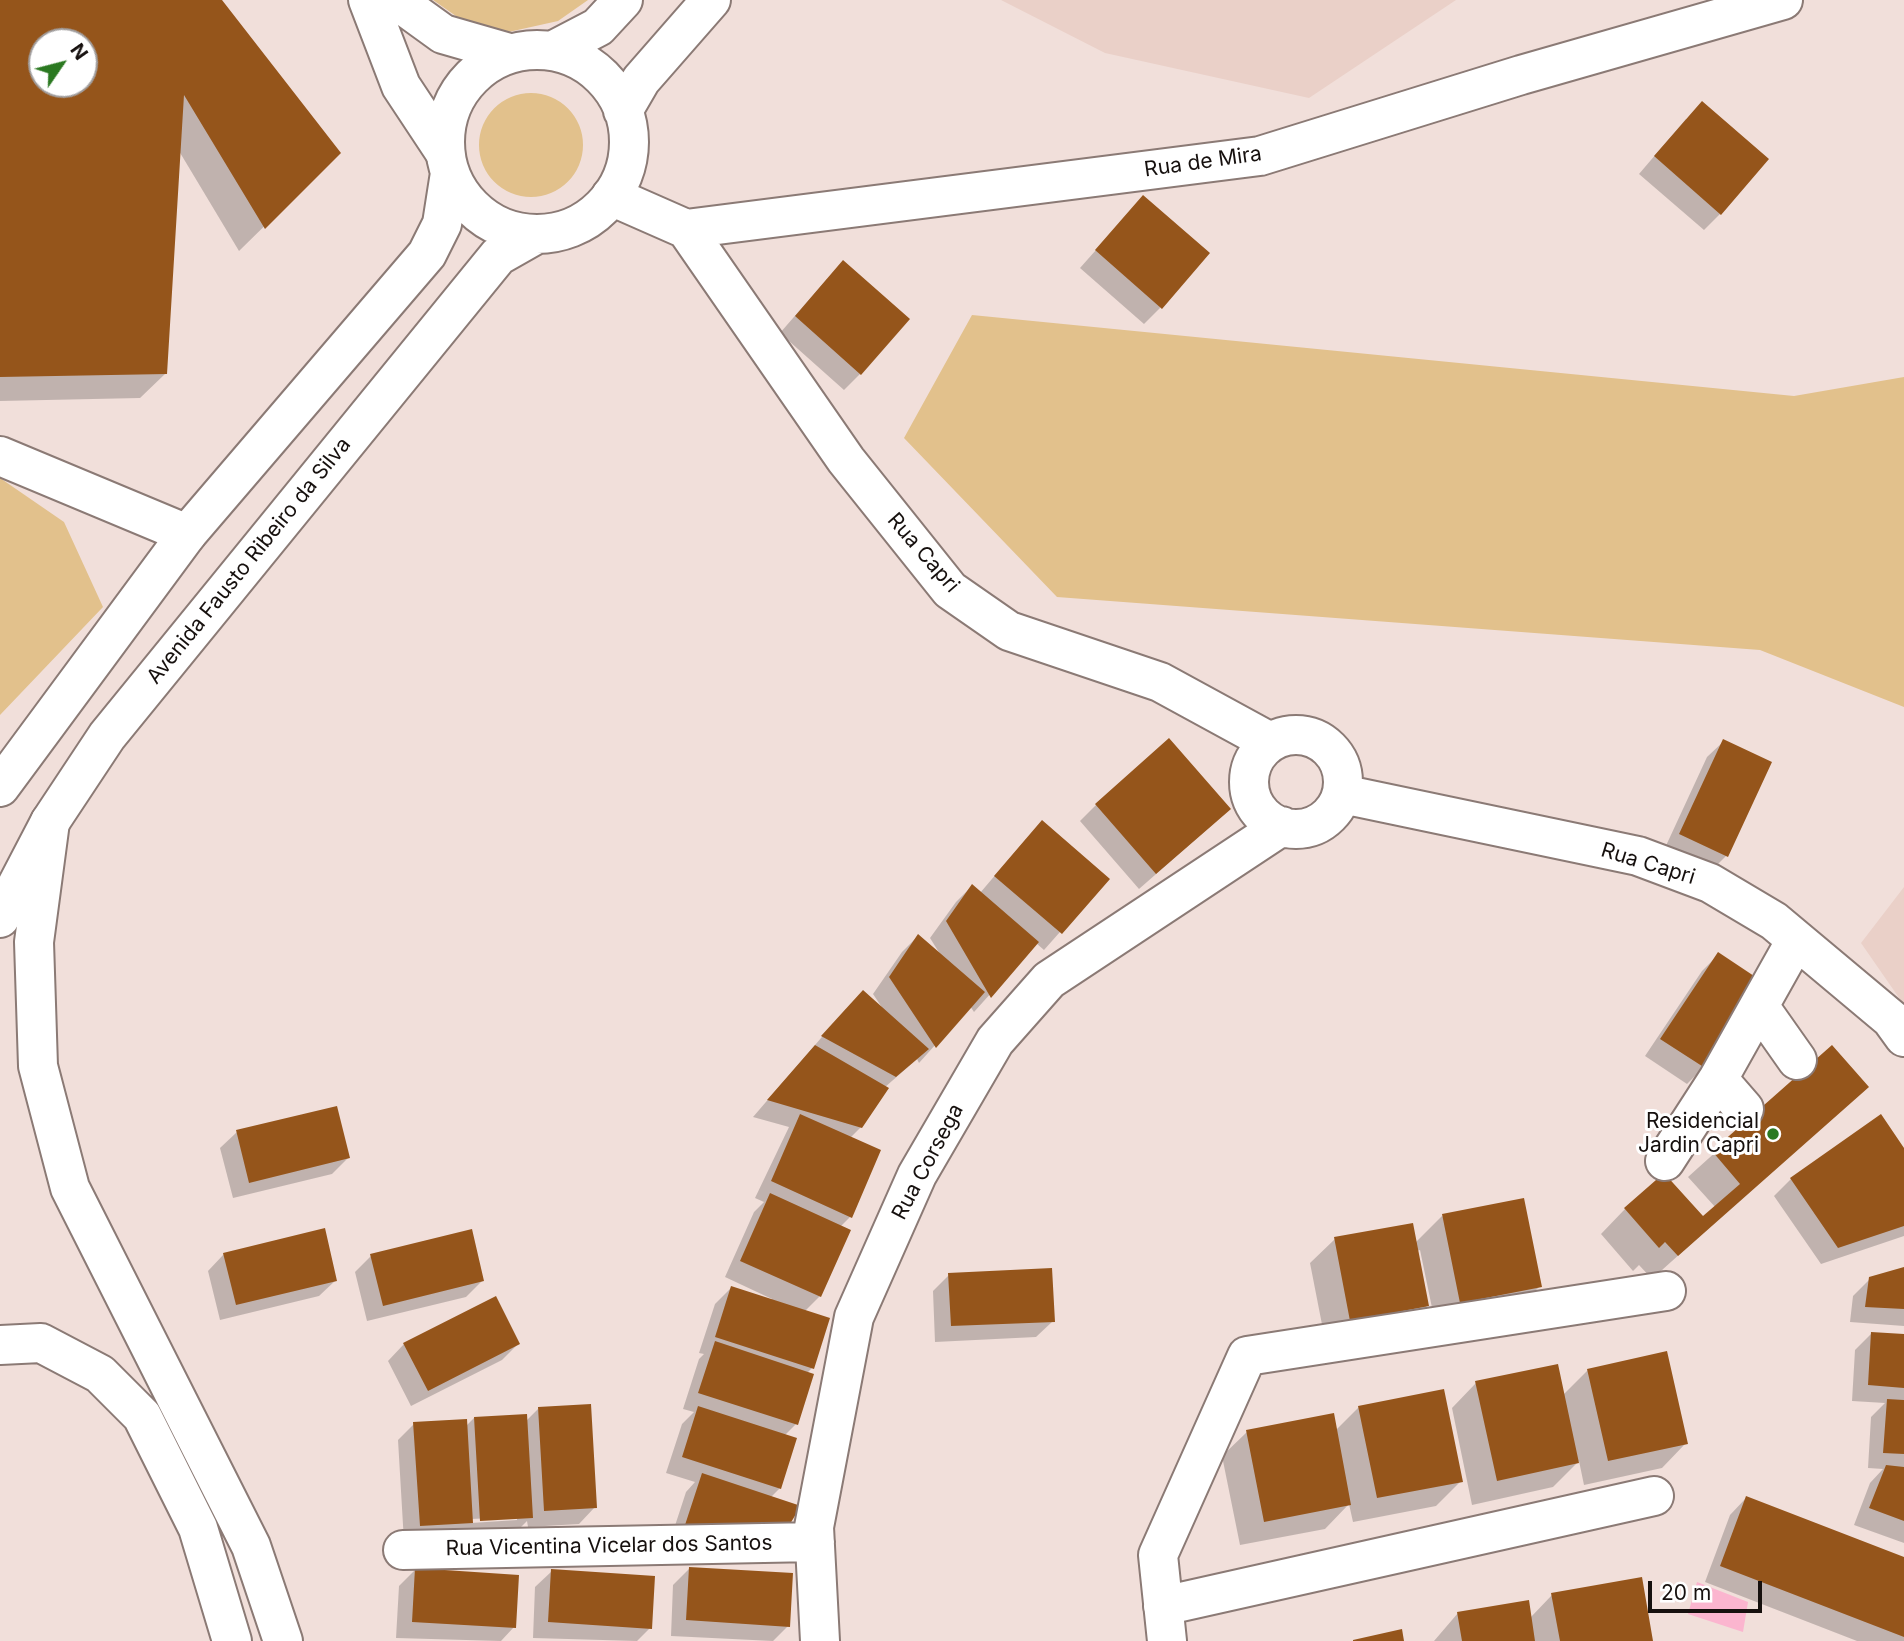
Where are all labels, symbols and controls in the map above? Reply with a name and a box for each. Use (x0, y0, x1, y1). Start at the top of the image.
north arrow (28, 28, 98, 98)
text: N (65, 39, 93, 64)
street label: Rua de Mira (1143, 141, 1263, 183)
street label: Avenida Fausto Ribeiro da Silva (142, 433, 356, 689)
street label: Rua Capri (882, 508, 964, 598)
street label: Rua Capri (1598, 838, 1698, 890)
street label: Rua Corsega (887, 1100, 969, 1224)
place label: Residencial Jardin Capri (1638, 1109, 1759, 1159)
marker: Residencial Jardin Capri (1765, 1126, 1781, 1142)
street label: Rua Vicentina Vicelar dos Santos (445, 1531, 773, 1561)
scale bar (1652, 1568, 1766, 1612)
text: 20 m (1661, 1580, 1711, 1605)

